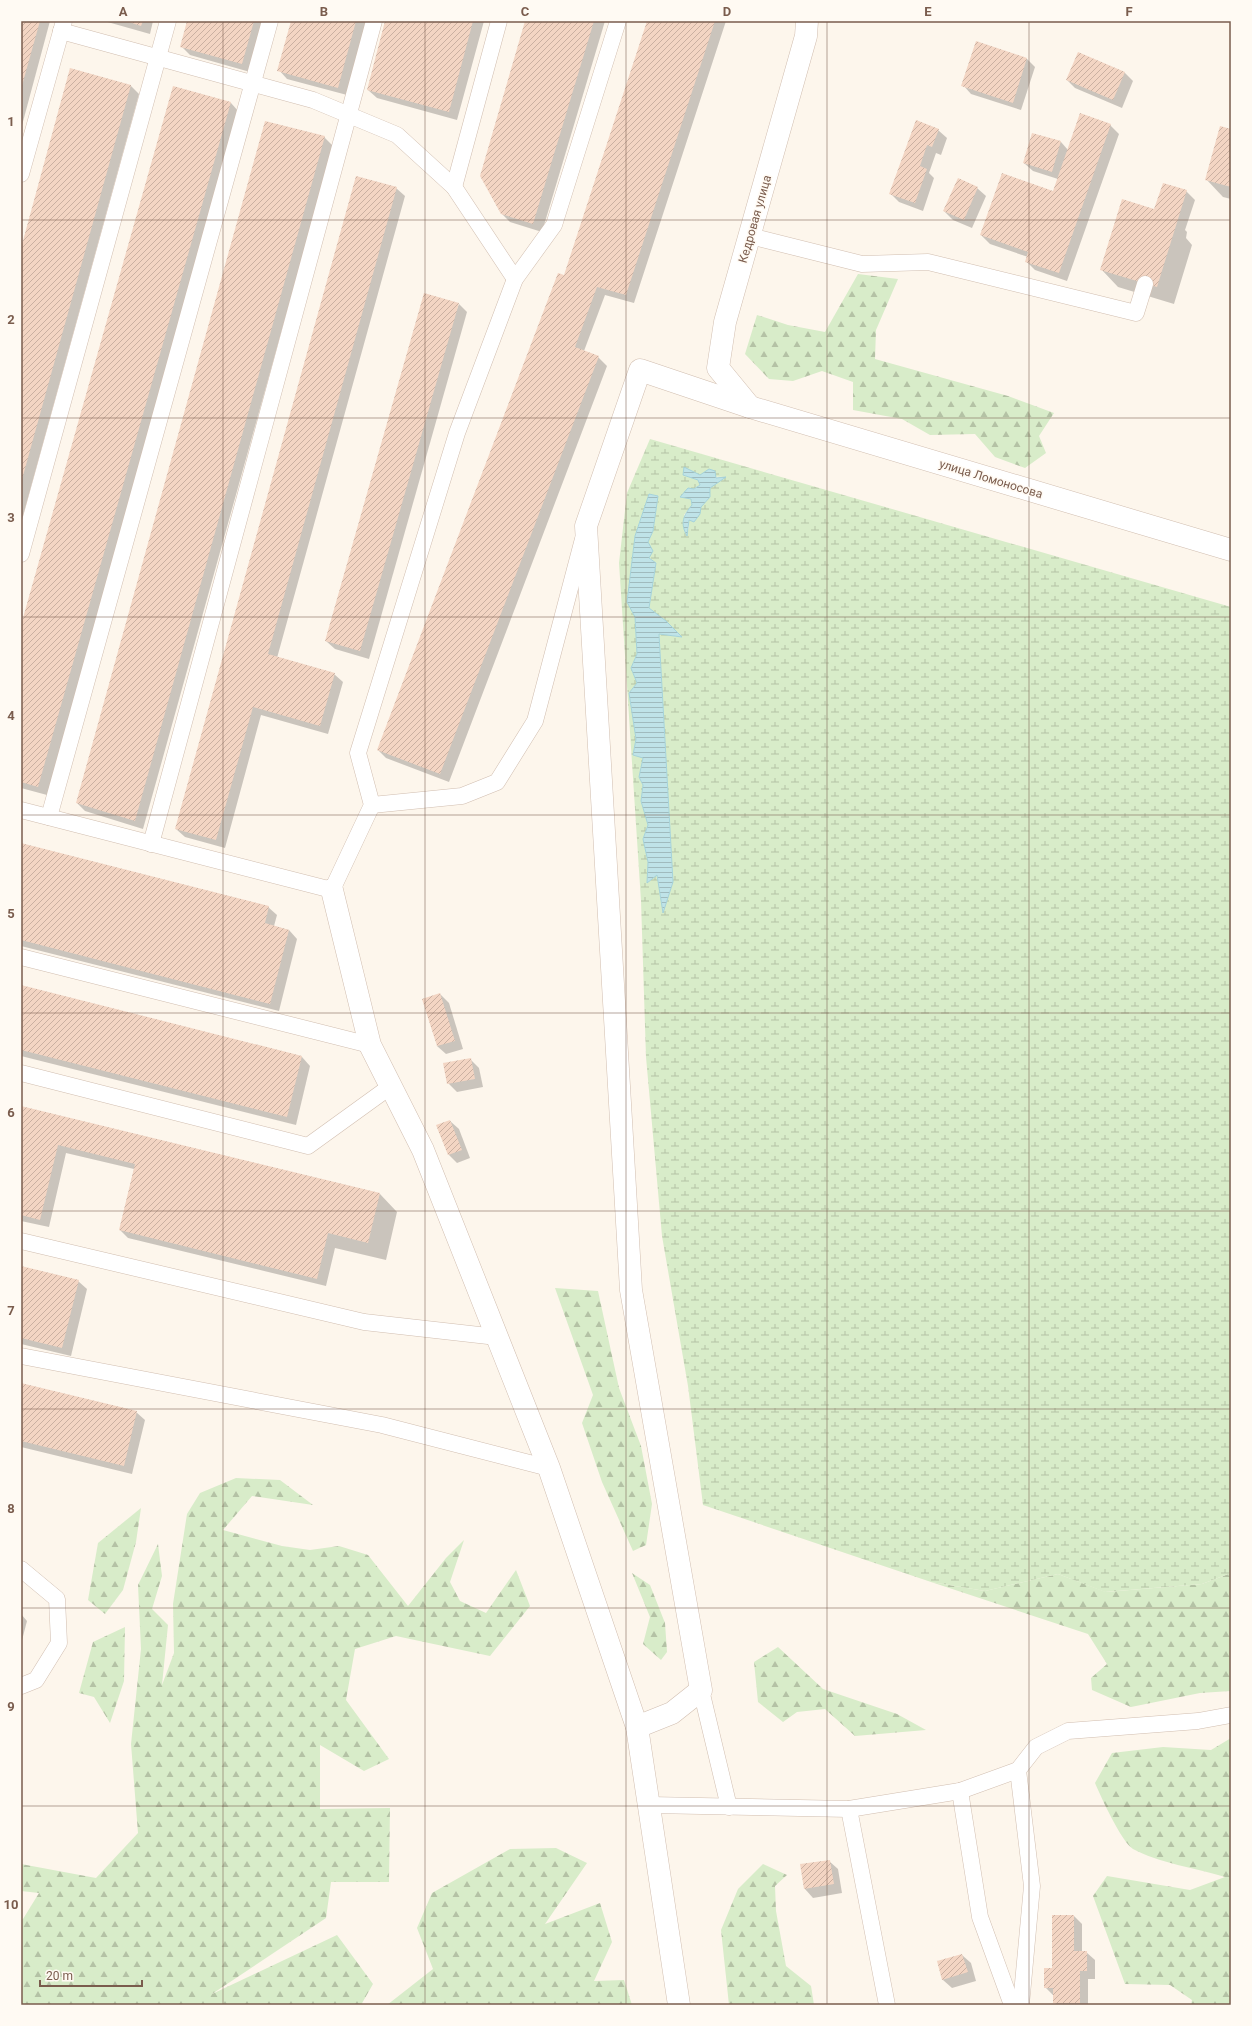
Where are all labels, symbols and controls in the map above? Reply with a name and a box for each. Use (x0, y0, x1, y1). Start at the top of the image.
text: A (119, 4, 128, 19)
text: B (320, 4, 328, 19)
text: C (521, 4, 530, 19)
text: D (723, 4, 731, 19)
text: E (924, 4, 932, 19)
text: F (1125, 4, 1133, 19)
text: 1 (7, 114, 15, 129)
street label: Кедровая улица (736, 174, 774, 264)
text: 2 (7, 312, 15, 327)
street label: улица Ломоносова (938, 457, 1044, 501)
text: 3 (7, 510, 15, 525)
text: 4 (7, 708, 15, 723)
text: 5 (7, 906, 15, 921)
text: 6 (7, 1105, 15, 1120)
text: 7 (7, 1303, 15, 1318)
text: 8 (7, 1501, 15, 1516)
text: 9 (7, 1699, 15, 1714)
text: 10 (4, 1897, 18, 1912)
scale bar (40, 1962, 142, 1988)
text: 20 m (46, 1969, 73, 1983)

